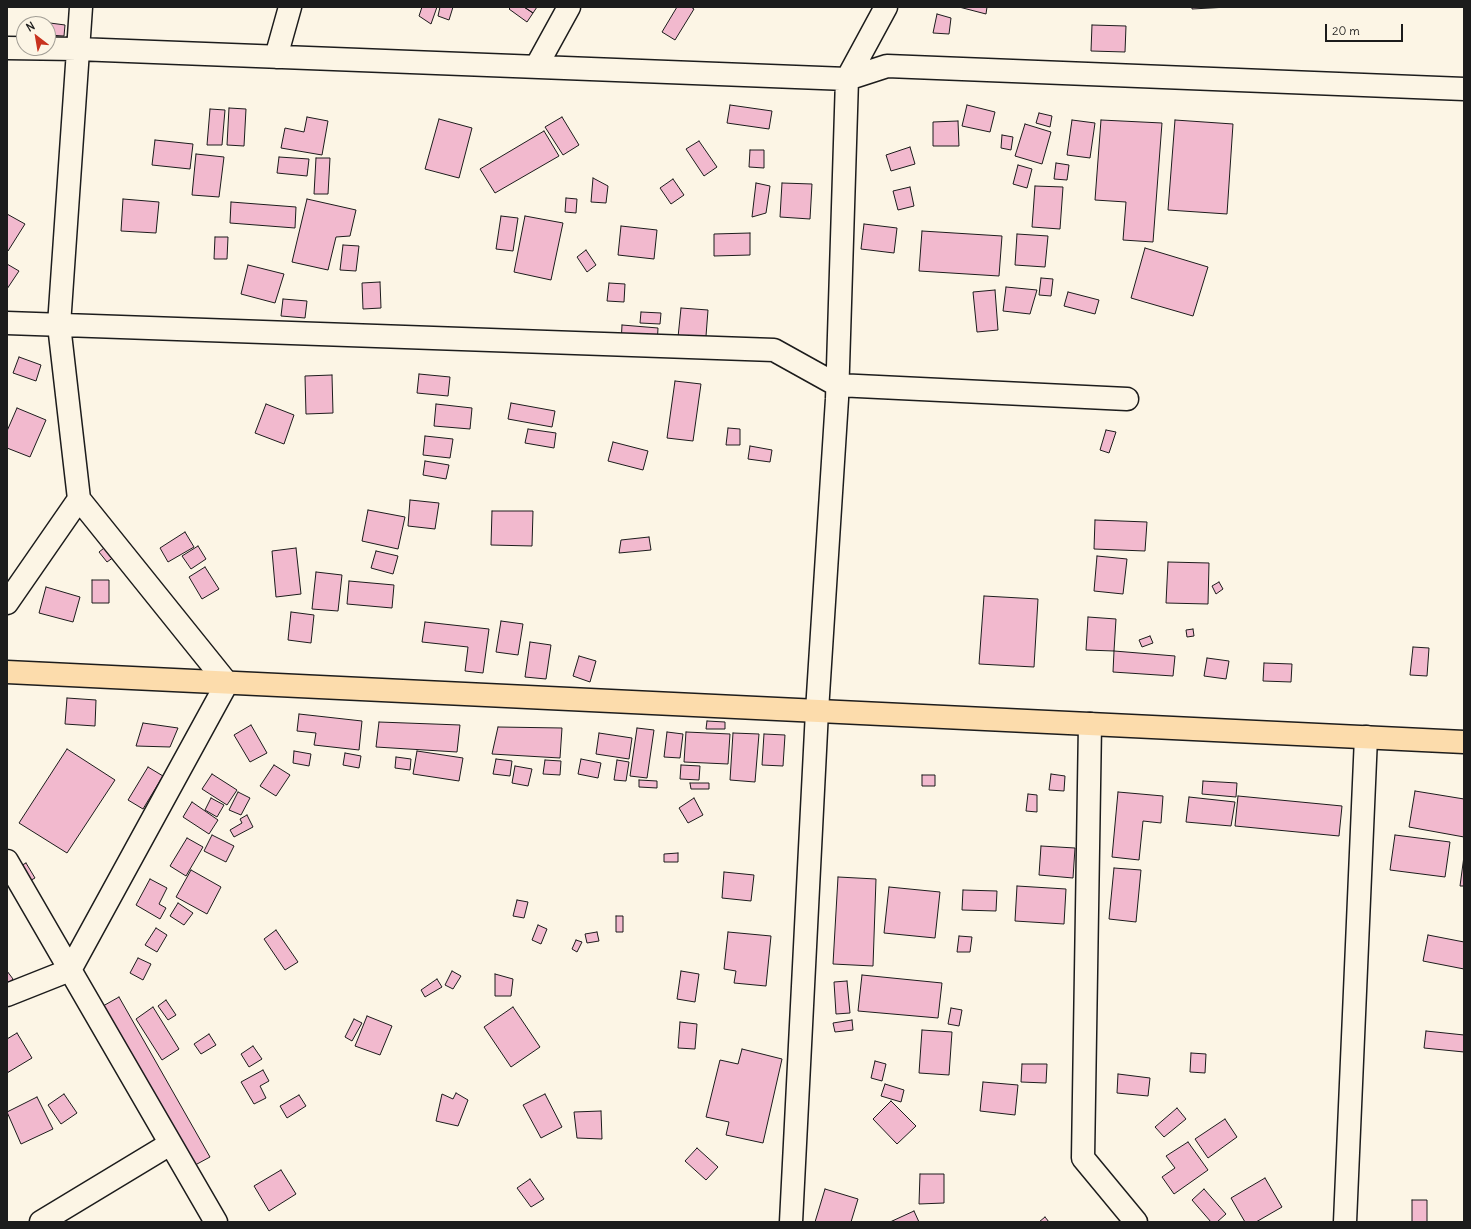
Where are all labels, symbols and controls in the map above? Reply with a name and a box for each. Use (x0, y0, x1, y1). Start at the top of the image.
north arrow (16, 16, 56, 56)
scale bar (1327, 16, 1405, 42)
text: N (23, 19, 37, 35)
text: 20 m (1332, 23, 1360, 38)

